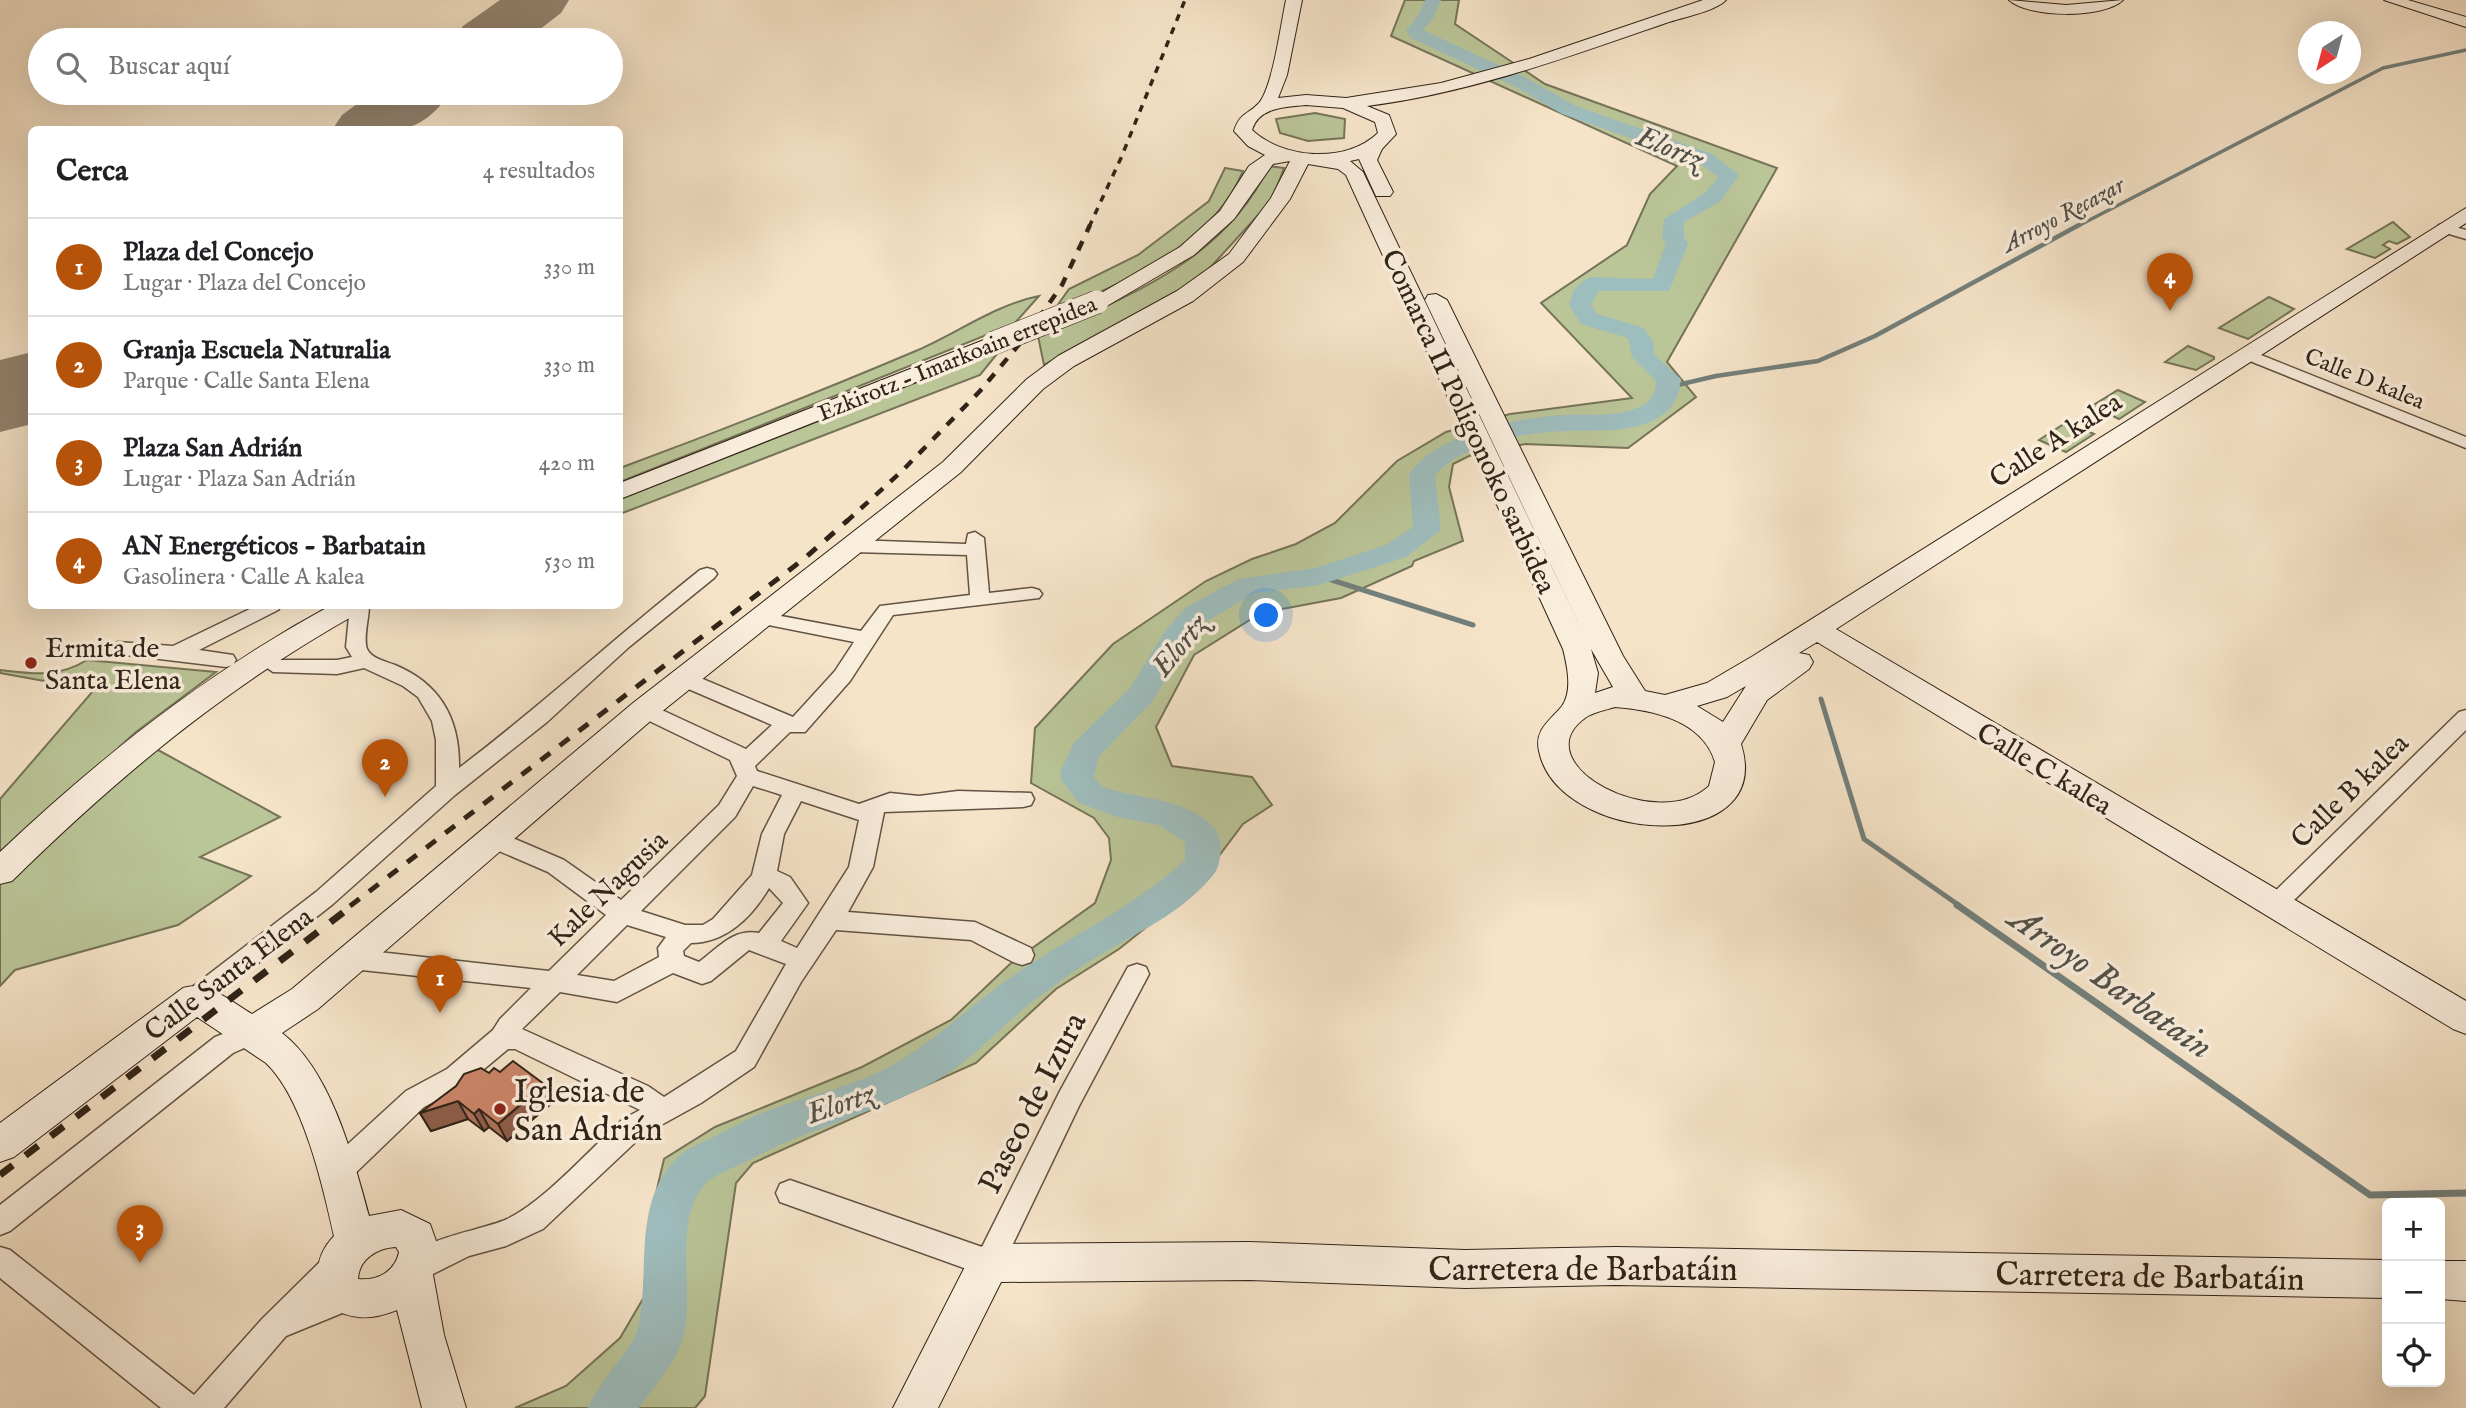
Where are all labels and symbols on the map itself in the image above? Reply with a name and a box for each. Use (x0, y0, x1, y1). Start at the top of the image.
north arrow (2298, 21, 2361, 84)
water label: Elortz (1629, 118, 1711, 180)
water label: Arroyo Recazar (1995, 169, 2132, 262)
street label: Comarca II Poligonoko sarbidea (1373, 244, 1563, 600)
pin: 4 (2147, 253, 2193, 311)
street label: Ezkirotz - Imarkoain errepidea (814, 290, 1101, 429)
street label: Calle D kalea (2300, 342, 2429, 417)
street label: Calle A kalea (1984, 385, 2130, 497)
your location (1249, 598, 1283, 632)
water label: Elortz (1143, 605, 1219, 686)
place label: Ermita de Santa Elena (45, 632, 182, 699)
marker: Ermita de Santa Elena (23, 655, 39, 671)
street label: Calle C kalea (1970, 716, 2119, 825)
street label: Calle B kalea (2284, 726, 2418, 857)
pin: 2 (362, 739, 408, 797)
street label: Kale Nagusia (541, 823, 677, 956)
water label: Arroyo Barbatain (1996, 894, 2221, 1071)
street label: Calle Santa Elena (138, 900, 321, 1050)
pin: 1 (417, 955, 463, 1013)
street label: Paseo de Izura (970, 1005, 1098, 1201)
place label: Iglesia de San Adrián (514, 1072, 663, 1152)
water label: Elortz (801, 1075, 882, 1134)
marker: Iglesia de San Adrián (492, 1101, 508, 1117)
pin: 3 (117, 1205, 163, 1263)
street label: Carretera de Barbatáin (1428, 1250, 1738, 1292)
street label: Carretera de Barbatáin (1995, 1254, 2305, 1302)

